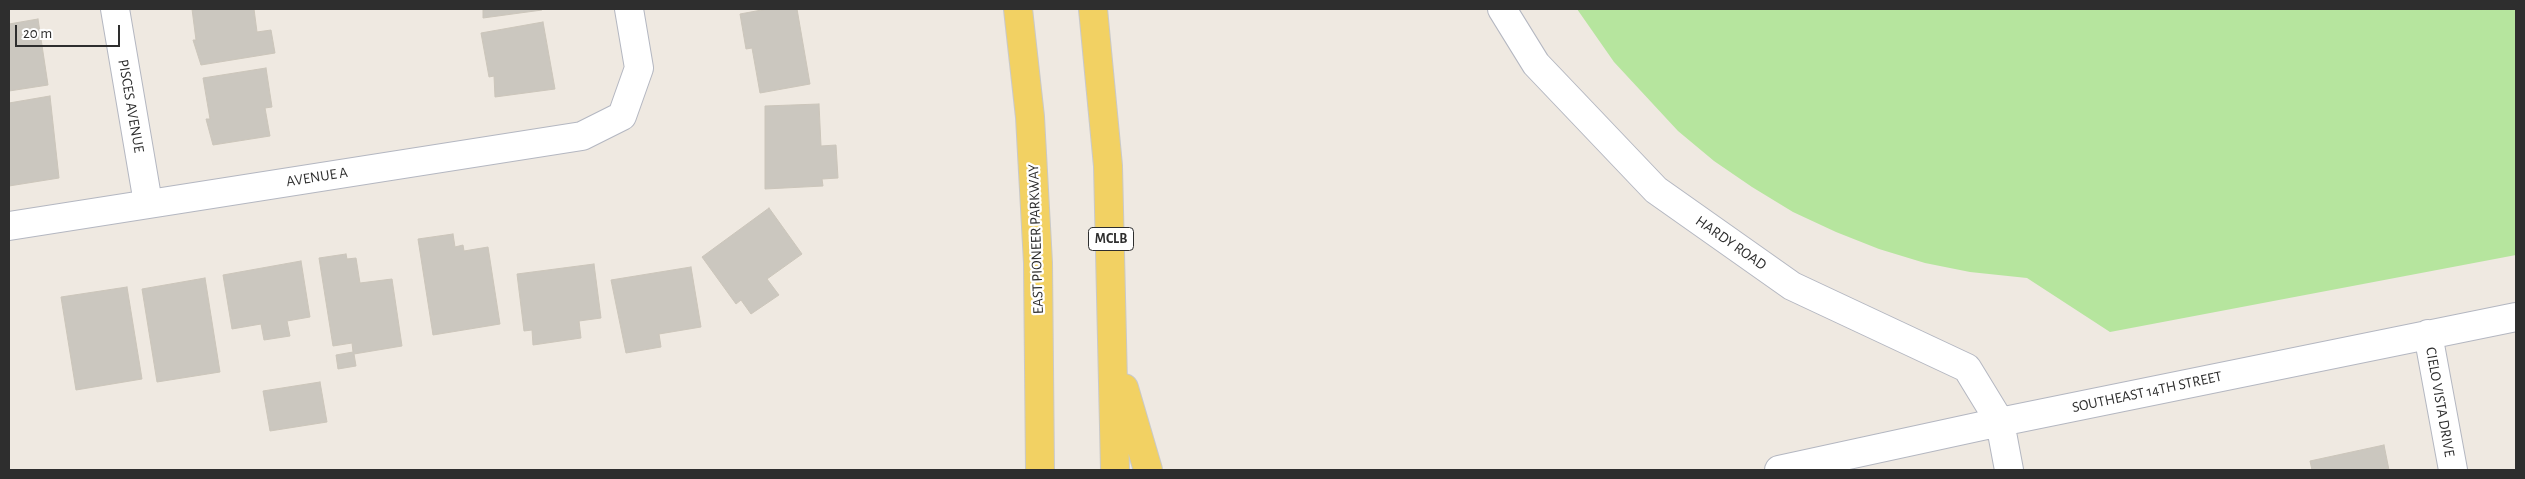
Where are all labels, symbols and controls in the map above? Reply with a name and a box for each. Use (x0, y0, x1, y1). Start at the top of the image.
scale bar (18, 15, 122, 47)
text: 20 m (23, 26, 52, 41)
street label: PISCES AVENUE (114, 58, 148, 154)
street label: AVENUE A (285, 163, 349, 191)
street label: EAST PIONEER PARKWAY (1024, 164, 1048, 314)
street label: HARDY ROAD (1692, 212, 1770, 274)
road number: MCLB (1088, 228, 1134, 250)
street label: CIELO VISTA DRIVE (2421, 346, 2459, 458)
street label: SOUTHEAST 14TH STREET (2070, 367, 2224, 417)

